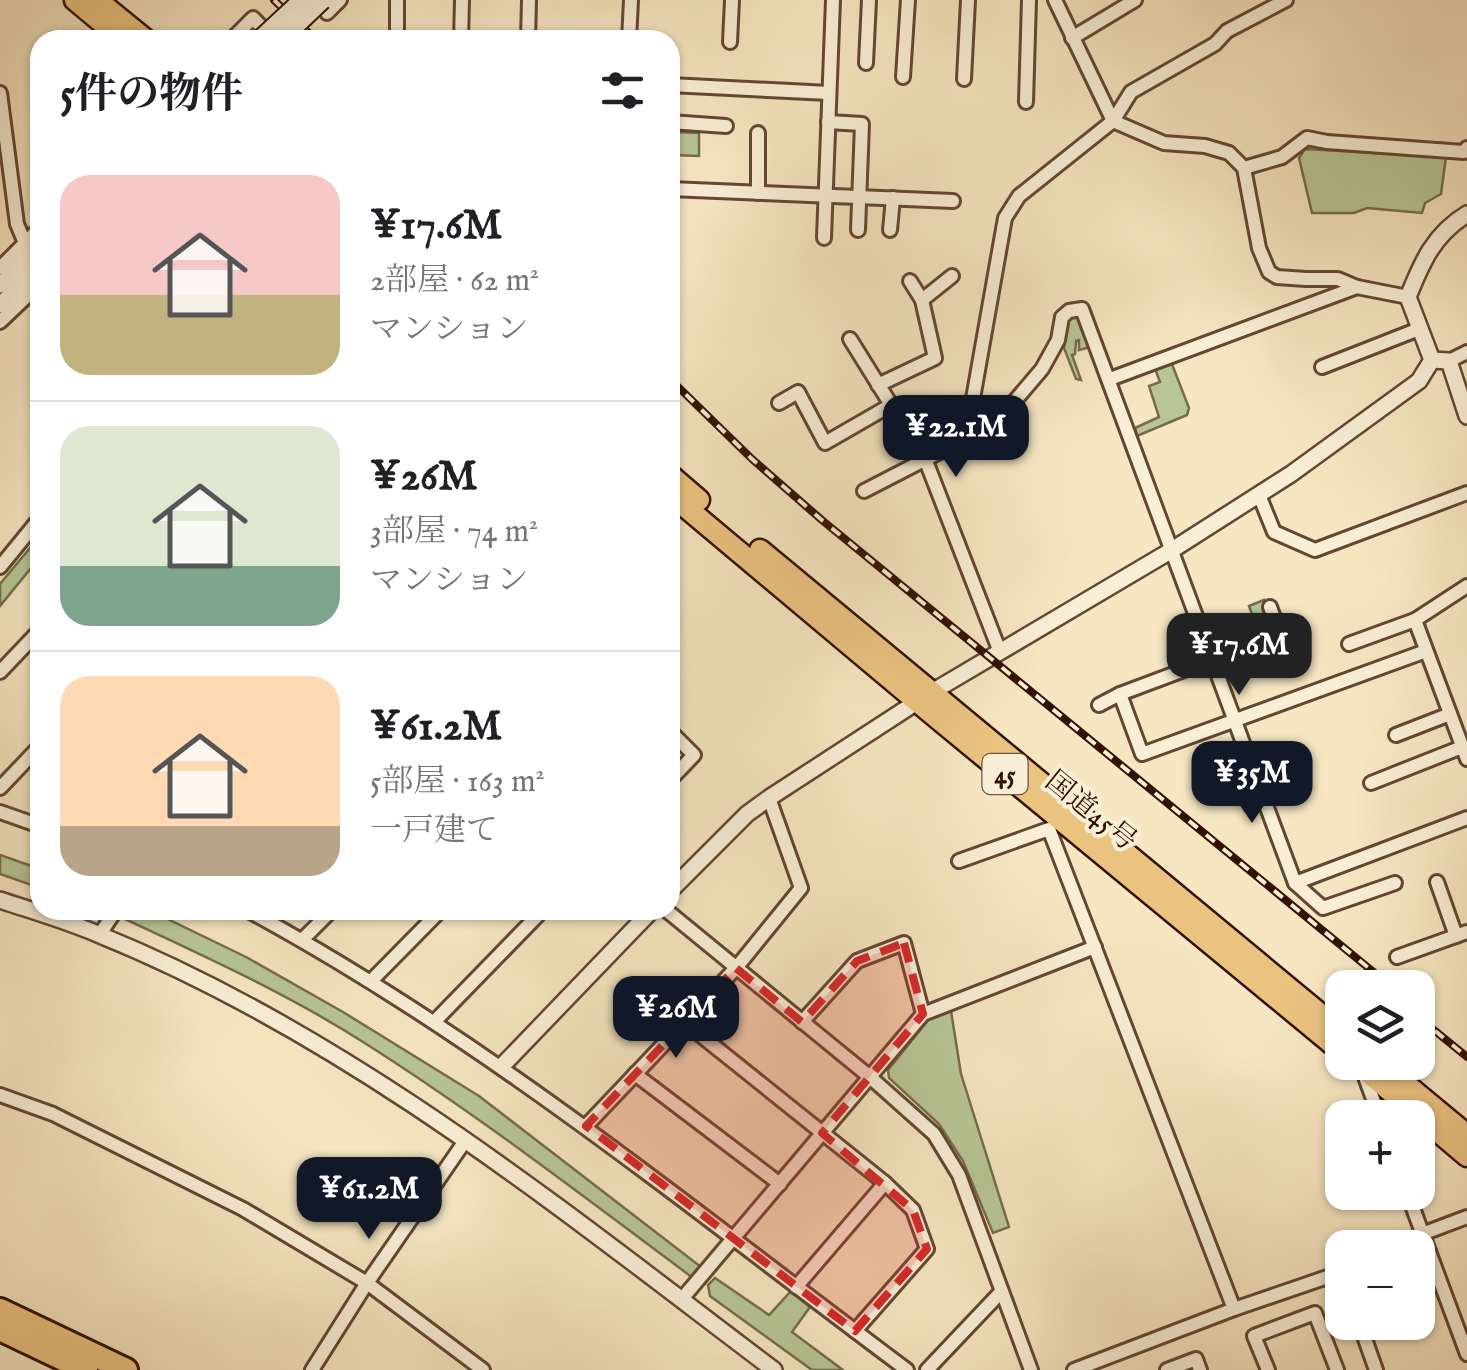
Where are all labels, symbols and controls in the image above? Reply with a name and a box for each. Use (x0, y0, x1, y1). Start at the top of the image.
icon: filters (595, 63, 650, 118)
text: 5件の物件 (60, 69, 243, 122)
text: ¥17.6M (370, 200, 502, 253)
icon: home (140, 215, 260, 335)
text: 2部屋 · 62 m² (370, 261, 539, 302)
text: マンション (370, 310, 529, 351)
pin: ¥22.1M (875, 395, 1037, 480)
text: ¥22.1M (905, 407, 1007, 448)
text: ¥26M (370, 451, 478, 504)
icon: home (140, 466, 260, 586)
text: 3部屋 · 74 m² (370, 512, 538, 553)
text: マンション (370, 561, 529, 602)
pin: ¥17.6M (1158, 613, 1320, 698)
text: ¥17.6M (1189, 625, 1289, 666)
text: ¥61.2M (370, 701, 502, 754)
icon: home (140, 716, 260, 836)
pin: ¥35M (1193, 741, 1311, 826)
text: ¥35M (1214, 753, 1290, 794)
road number: 45 (982, 754, 1028, 794)
text: 5部屋 · 163 m² (370, 762, 545, 803)
street label: 国道45号 (1038, 764, 1143, 859)
text: 一戸建て (370, 811, 498, 852)
map controls (1325, 970, 1435, 1340)
button: layers (1325, 970, 1435, 1080)
pin: ¥26M (617, 976, 735, 1061)
text: ¥26M (635, 988, 717, 1029)
button: + (1325, 1100, 1435, 1210)
pin: ¥61.2M (288, 1157, 450, 1242)
text: ¥61.2M (319, 1169, 419, 1210)
button: − (1325, 1230, 1435, 1340)

